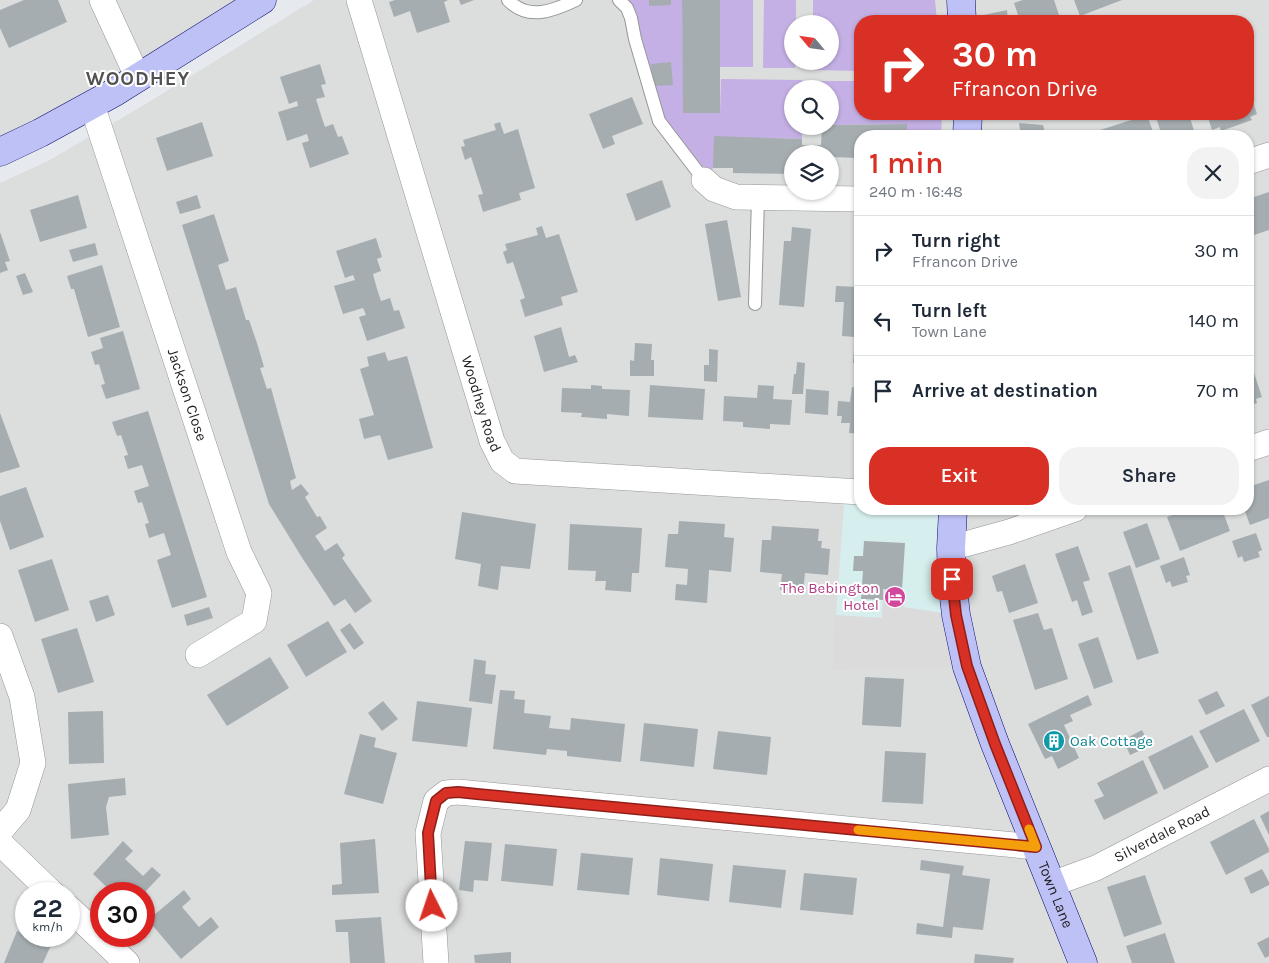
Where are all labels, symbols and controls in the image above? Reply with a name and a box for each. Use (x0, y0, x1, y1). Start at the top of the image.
north arrow (784, 15, 839, 70)
map controls (784, 15, 839, 200)
text: 30 m (952, 34, 1038, 75)
icon: right (869, 35, 934, 100)
district label: WOODHEY (86, 67, 190, 90)
text: Ffrancon Drive (952, 76, 1098, 102)
button: search (784, 80, 839, 135)
button: layers (784, 145, 839, 200)
text: 1 min (869, 145, 943, 181)
button: close (1187, 147, 1239, 199)
text: 240 m · 16:48 (869, 182, 963, 201)
text: Turn right (912, 230, 1001, 252)
icon: right (869, 237, 897, 265)
text: 30 m (1194, 240, 1239, 262)
text: Ffrancon Drive (912, 252, 1018, 271)
text: Turn left (912, 300, 987, 322)
icon: left (869, 307, 897, 335)
text: 140 m (1189, 310, 1239, 332)
text: Town Lane (912, 322, 987, 341)
street label: Jackson Close (164, 346, 211, 443)
street label: Woodhey Road (458, 354, 505, 455)
icon: arrive (869, 377, 897, 405)
text: Arrive at destination (912, 380, 1098, 402)
text: 70 m (1197, 380, 1239, 402)
button: Exit (869, 447, 1049, 505)
button: Share (1059, 447, 1239, 505)
pin (931, 558, 973, 600)
icon: arrive (938, 565, 966, 593)
place label: The Bebington Hotel (780, 579, 879, 614)
hotel icon: The Bebington Hotel (883, 585, 907, 609)
building icon: Oak Cottage (1042, 729, 1066, 753)
place label: Oak Cottage (1070, 732, 1153, 750)
street label: Silverdale Road (1111, 802, 1213, 866)
street label: Town Lane (1034, 859, 1077, 931)
position arrow (405, 879, 457, 931)
speed limit sign: 30 (90, 882, 155, 947)
text: 22 (32, 894, 63, 923)
text: km/h (32, 920, 63, 934)

